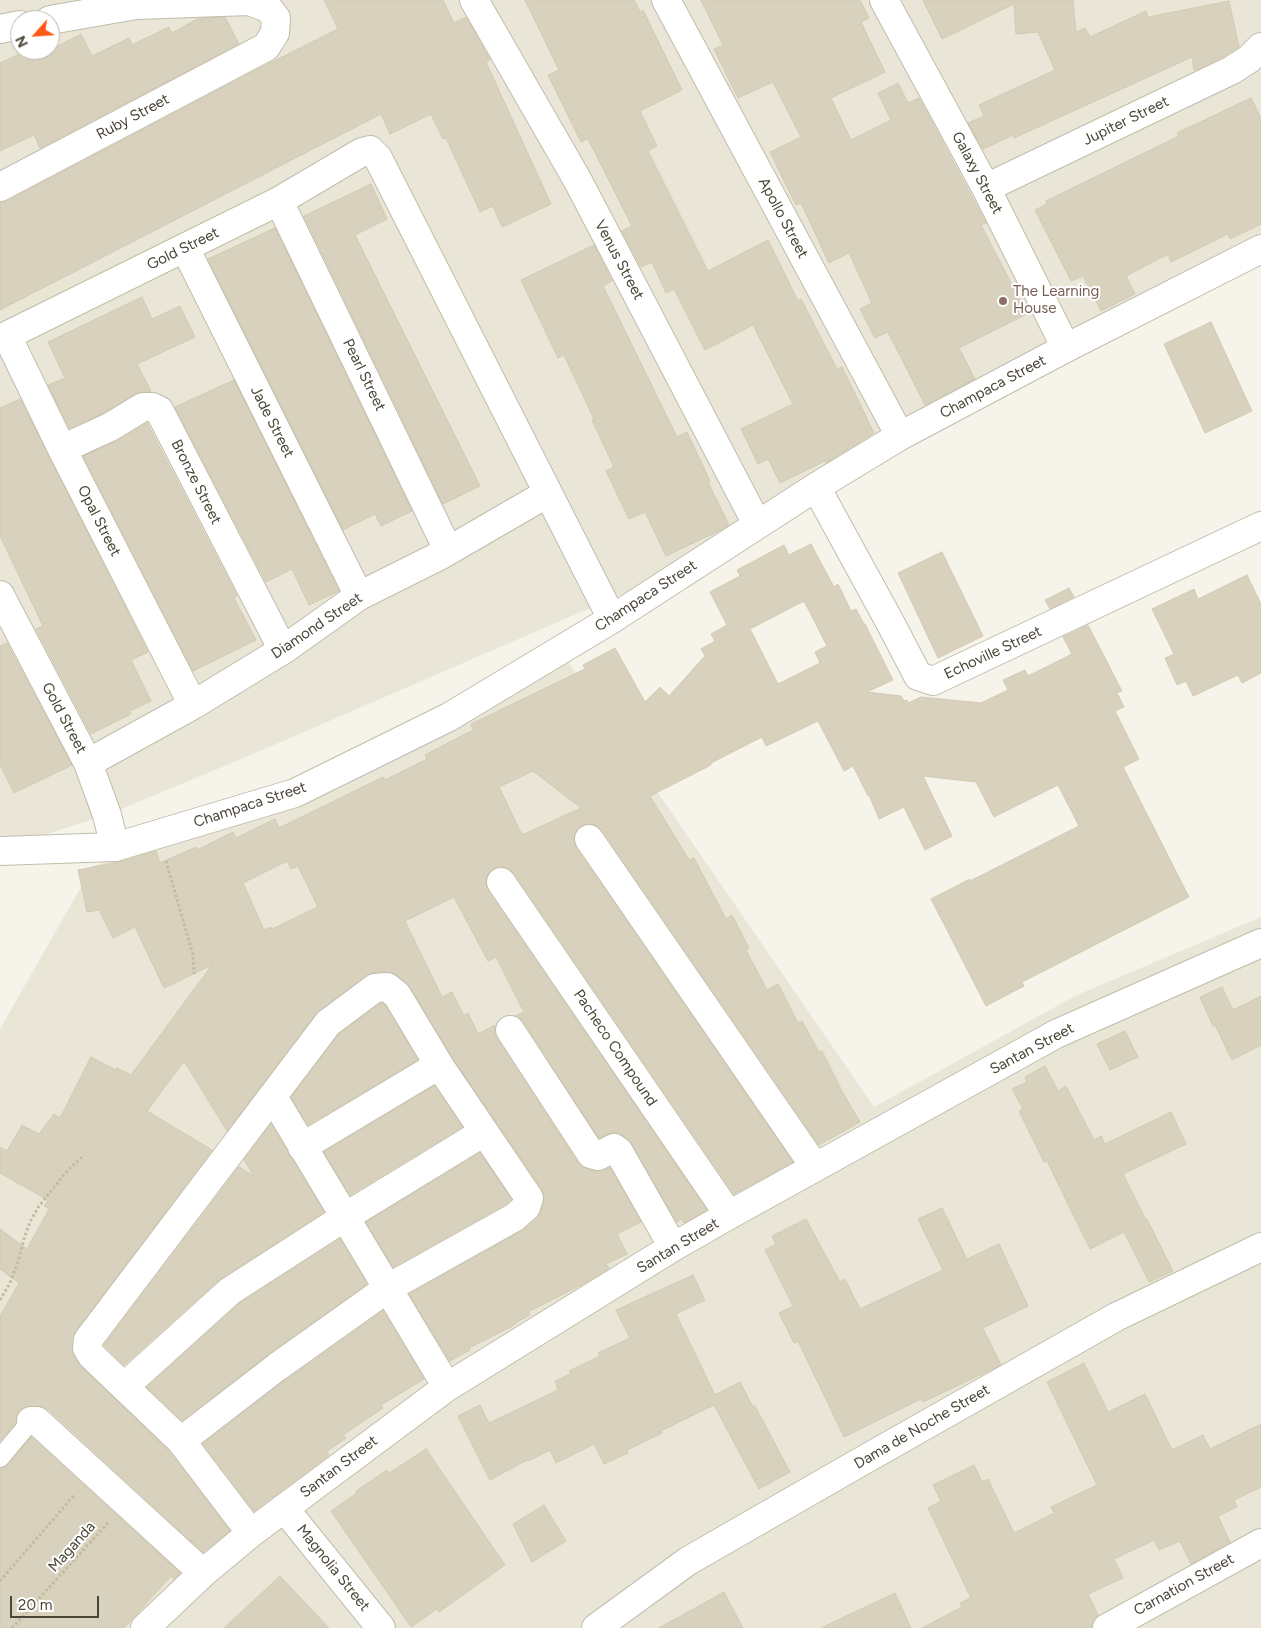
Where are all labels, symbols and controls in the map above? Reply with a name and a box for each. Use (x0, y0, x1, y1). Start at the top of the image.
north arrow (10, 10, 60, 60)
text: N (12, 33, 32, 50)
street label: Ruby Street (93, 90, 173, 144)
street label: Jupiter Street (1080, 93, 1172, 149)
street label: Galaxy Street (948, 129, 1006, 217)
street label: Apollo Street (754, 175, 812, 261)
street label: Venus Street (591, 217, 647, 303)
street label: Gold Street (144, 224, 222, 274)
place label: The Learning House (1013, 283, 1099, 318)
marker: The Learning House (997, 295, 1009, 307)
street label: Pearl Street (339, 336, 389, 414)
street label: Champaca Street (937, 351, 1049, 423)
street label: Jade Street (246, 383, 298, 461)
street label: Bronze Street (167, 437, 225, 527)
street label: Opal Street (73, 483, 125, 559)
street label: Champaca Street (592, 556, 700, 636)
street label: Diamond Street (268, 589, 366, 663)
street label: Echoville Street (941, 623, 1045, 683)
street label: Gold Street (38, 679, 90, 757)
street label: Champaca Street (191, 778, 309, 832)
street label: Pacheco Compound (569, 986, 661, 1110)
street label: Santan Street (987, 1019, 1077, 1079)
street label: Santan Street (634, 1214, 722, 1278)
street label: Dama de Noche Street (851, 1381, 993, 1473)
street label: Santan Street (297, 1432, 381, 1502)
street label: Maganda (45, 1518, 99, 1576)
street label: Magnolia Street (293, 1521, 373, 1615)
street label: Carnation Street (1131, 1550, 1237, 1620)
scale bar (12, 1586, 101, 1618)
text: 20 m (18, 1596, 52, 1614)

